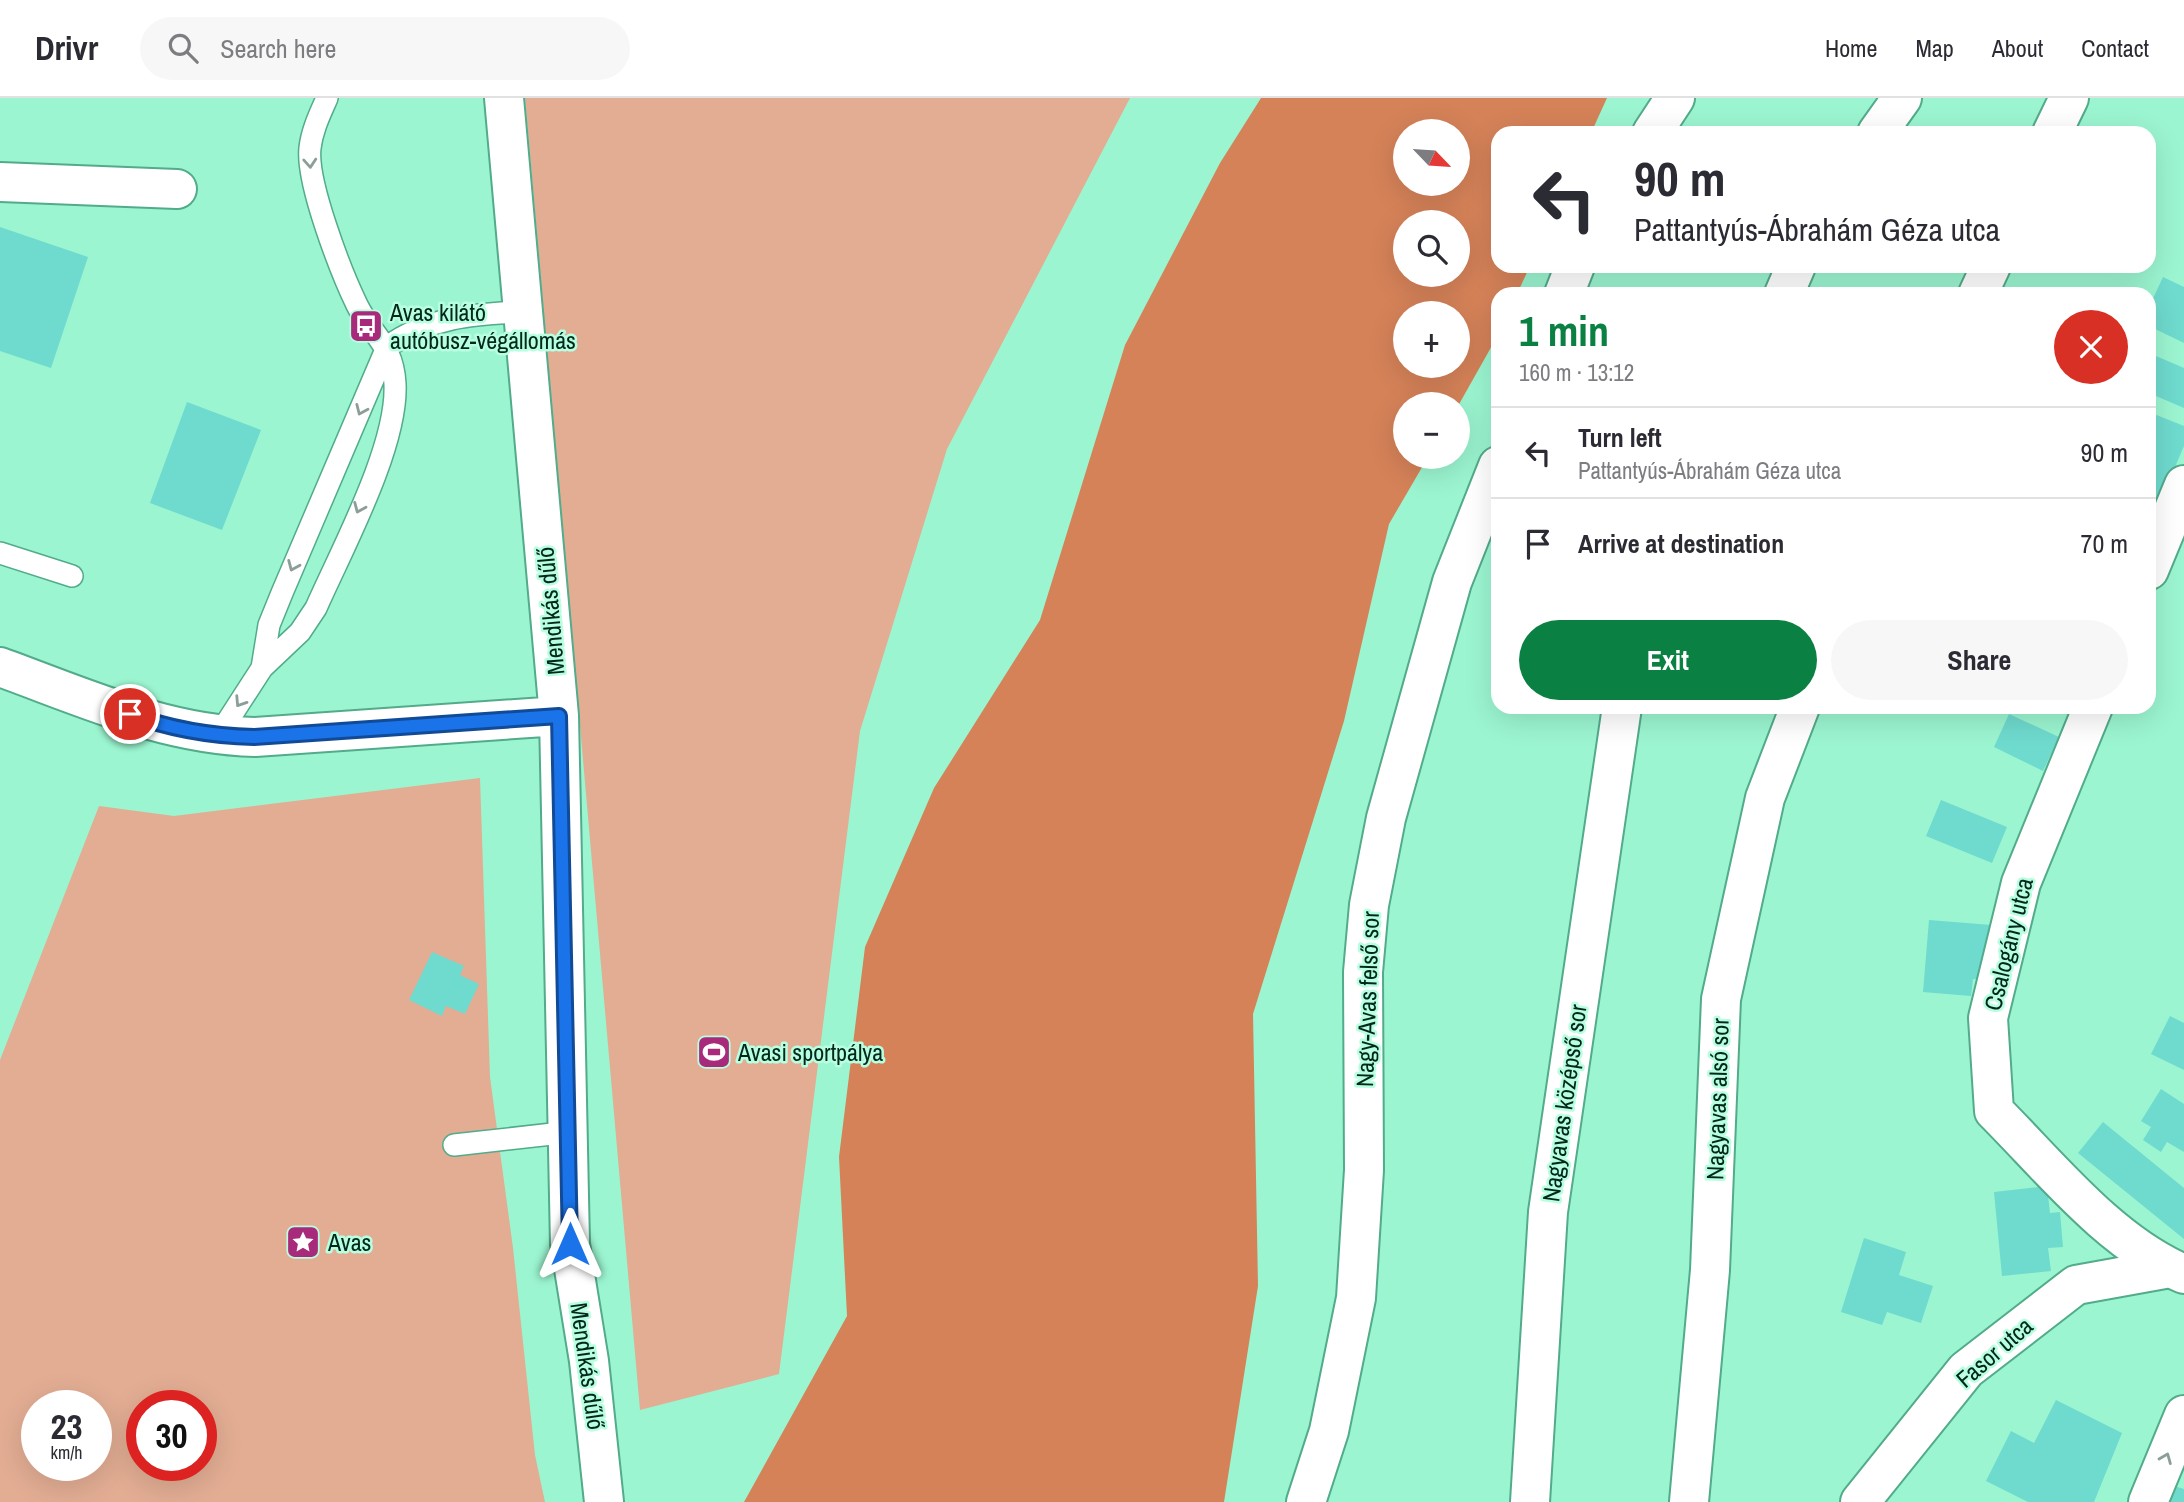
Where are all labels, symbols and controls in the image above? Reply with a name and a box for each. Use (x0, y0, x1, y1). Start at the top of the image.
search box (140, 17, 630, 80)
text: Drivr (35, 26, 98, 70)
icon: search (164, 29, 202, 67)
text: Search here (220, 31, 336, 66)
text: Home (1825, 32, 1877, 64)
text: Map (1915, 32, 1954, 64)
text: About (1992, 32, 2043, 64)
text: Contact (2081, 32, 2149, 64)
north arrow (1393, 119, 1470, 196)
map controls (1393, 119, 1470, 469)
text: 90 m (1634, 145, 1726, 211)
icon: left (1519, 154, 1610, 245)
one-way arrow (302, 158, 317, 169)
text: Pattantyús-Ábrahám Géza utca (1634, 208, 2000, 251)
button: search (1393, 210, 1470, 287)
place label: Avas kilátó autóbusz-végállomás (389, 296, 576, 356)
button: + (1393, 301, 1470, 378)
text: 1 min (1519, 303, 1609, 359)
bus stop icon: Avas kilátó autóbusz-végállomás (347, 307, 385, 345)
button: close (2054, 310, 2128, 384)
text: 160 m · 13:12 (1519, 357, 1634, 388)
button: − (1393, 392, 1470, 469)
one-way arrow (355, 403, 369, 415)
text: Turn left (1578, 420, 1662, 455)
icon: left (1519, 434, 1557, 472)
text: 90 m (2081, 435, 2128, 470)
text: Pattantyús-Ábrahám Géza utca (1578, 455, 1841, 486)
one-way arrow (353, 501, 367, 513)
icon: arrive (1519, 525, 1557, 563)
text: Arrive at destination (1578, 526, 1784, 561)
text: 70 m (2081, 526, 2128, 561)
street label: Mendikás dűlő (528, 546, 572, 676)
one-way arrow (287, 559, 301, 571)
button: Exit (1519, 620, 1817, 700)
button: Share (1831, 620, 2128, 700)
pin (100, 684, 160, 744)
one-way arrow (235, 694, 248, 707)
icon: arrive (111, 695, 149, 733)
street label: Csalogány utca (1976, 874, 2040, 1014)
street label: Nagy-Avas felső sor (1348, 910, 1386, 1087)
street label: Nagyavas középső sor (1534, 1002, 1594, 1204)
street label: Nagyavas alsó sor (1698, 1017, 1736, 1180)
sports icon: Avasi sportpálya (695, 1033, 733, 1071)
place label: Avasi sportpálya (737, 1036, 883, 1068)
position arrow (533, 1207, 607, 1281)
place icon: Avas (284, 1223, 322, 1261)
place label: Avas (327, 1226, 371, 1258)
street label: Mendikás dűlő (563, 1300, 613, 1432)
street label: Fasor utca (1949, 1310, 2039, 1394)
speed limit sign: 30 (126, 1390, 217, 1481)
text: 23 (51, 1403, 82, 1450)
text: km/h (51, 1440, 83, 1465)
one-way arrow (2158, 1453, 2172, 1466)

